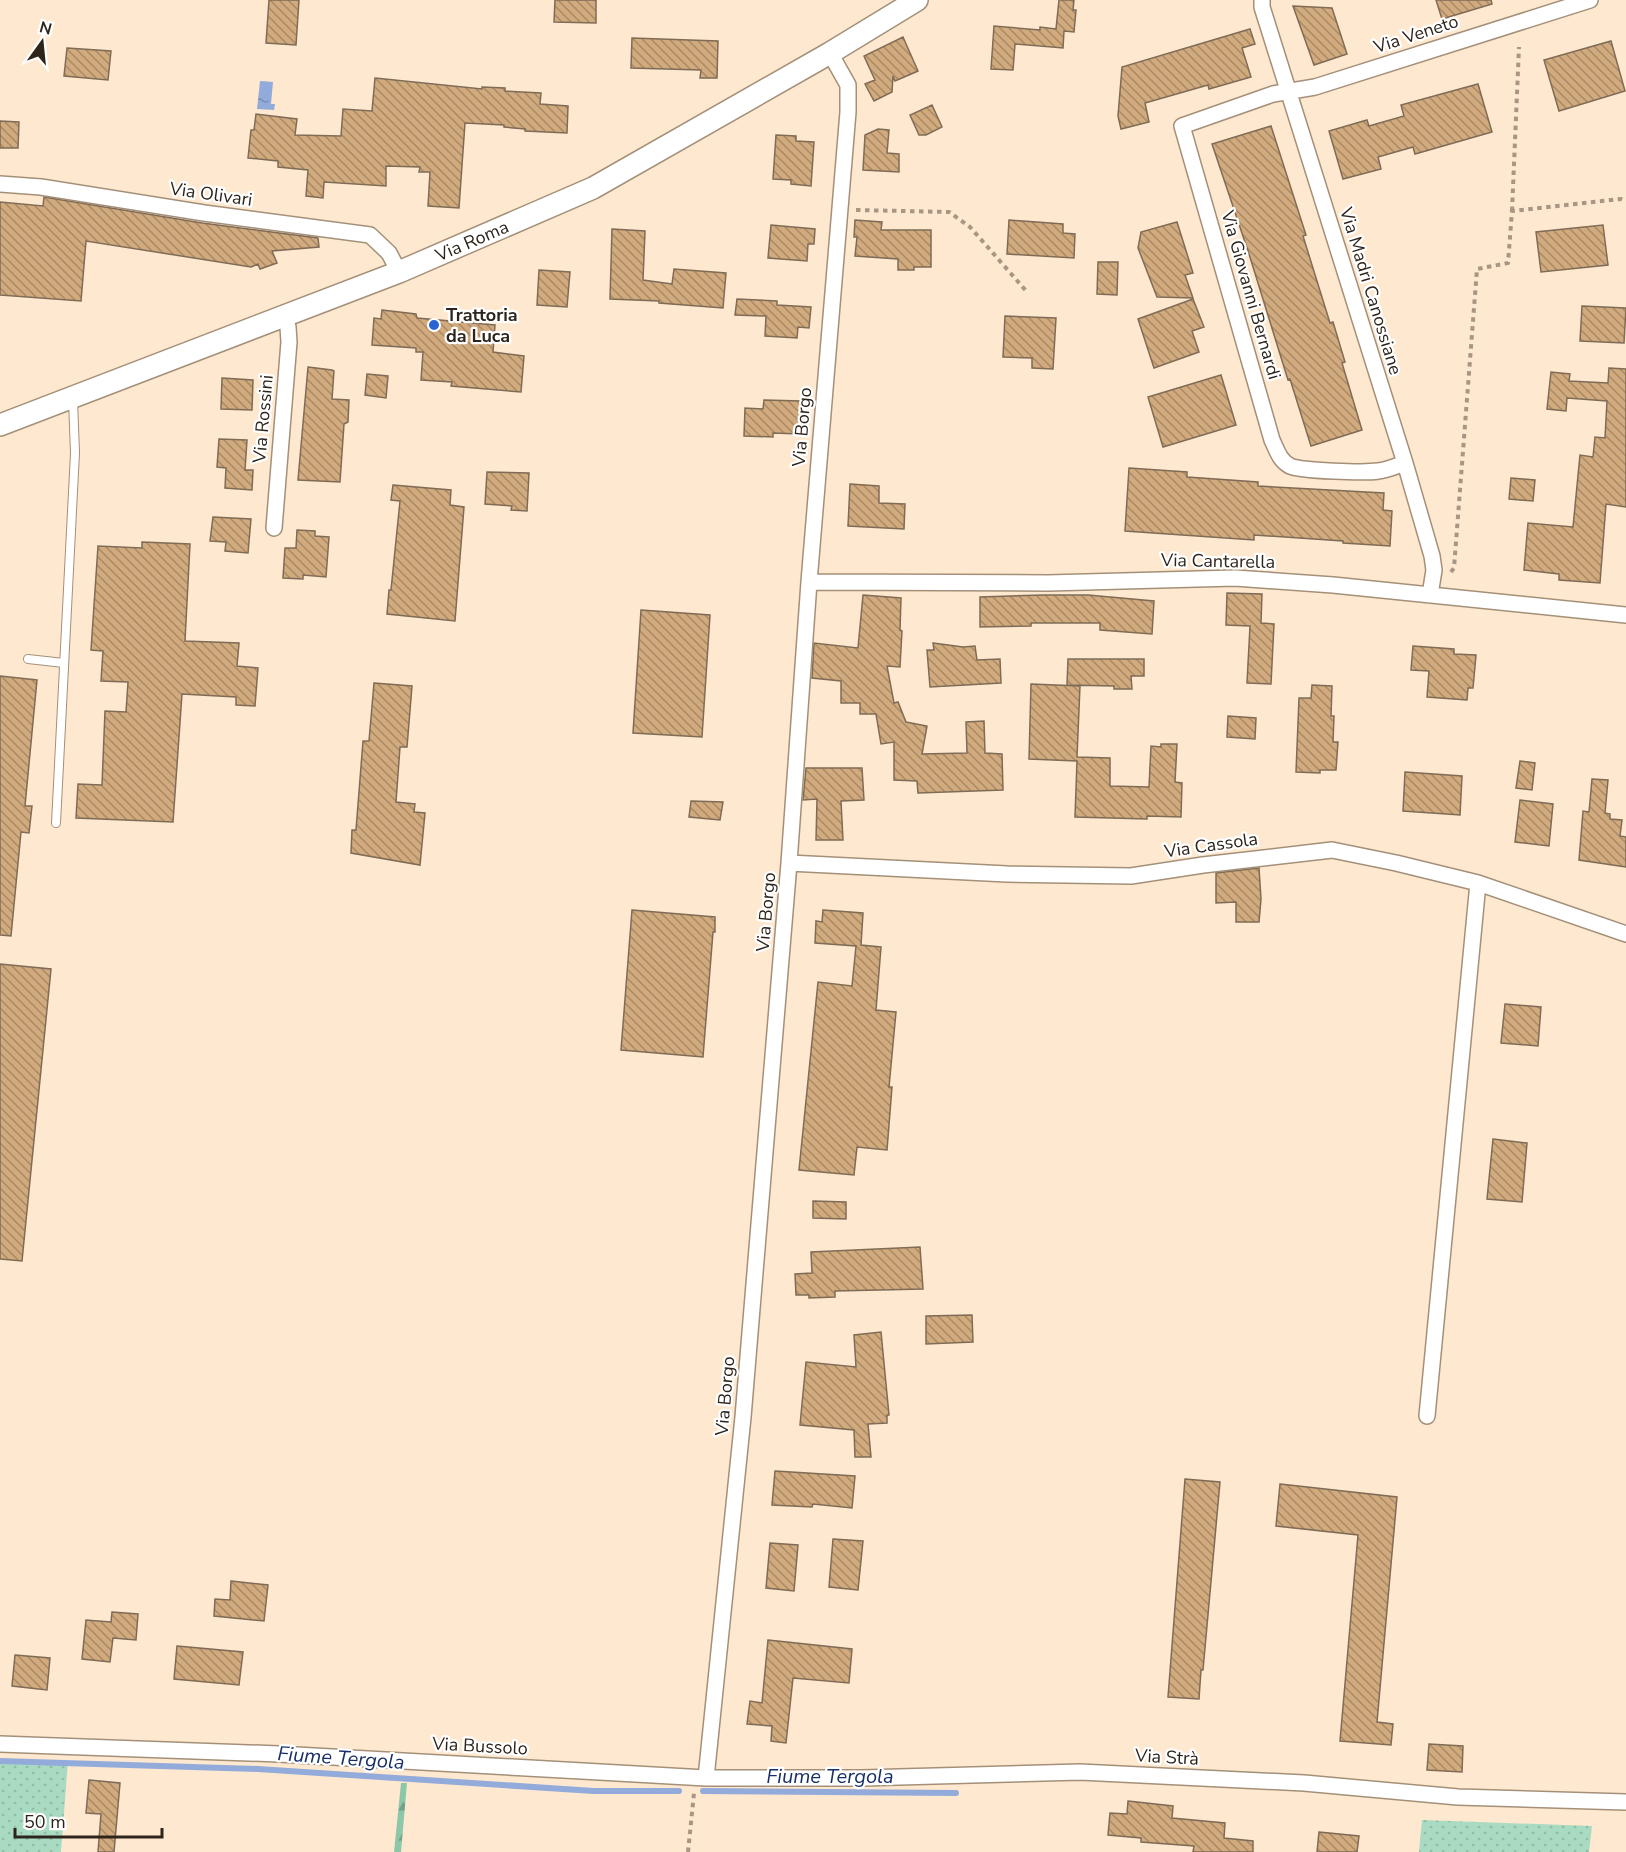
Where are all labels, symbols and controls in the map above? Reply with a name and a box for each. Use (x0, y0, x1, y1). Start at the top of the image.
street label: Via Veneto (1370, 9, 1461, 59)
north arrow (12, 12, 72, 72)
text: N (37, 16, 54, 41)
street label: Via Olivari (167, 176, 254, 212)
street label: Via Madri Canossiane (1334, 203, 1408, 378)
street label: Via Giovanni Bernardi (1215, 207, 1287, 382)
street label: Via Roma (431, 215, 512, 268)
place label: Trattoria da Luca (446, 303, 518, 348)
marker: Trattoria da Luca (427, 318, 441, 332)
street label: Via Rossini (247, 374, 279, 465)
street label: Via Borgo (786, 386, 817, 469)
street label: Via Cantarella (1160, 548, 1275, 574)
street label: Via Cassola (1162, 827, 1259, 864)
street label: Via Borgo (750, 871, 781, 954)
street label: Via Borgo (709, 1355, 740, 1438)
street label: Via Bussolo (431, 1731, 528, 1760)
water label: Fiume Tergola (277, 1740, 405, 1776)
street label: Via Strà (1133, 1743, 1200, 1771)
water label: Fiume Tergola (766, 1763, 894, 1790)
scale bar (15, 1801, 162, 1839)
text: 50 m (24, 1810, 66, 1834)

